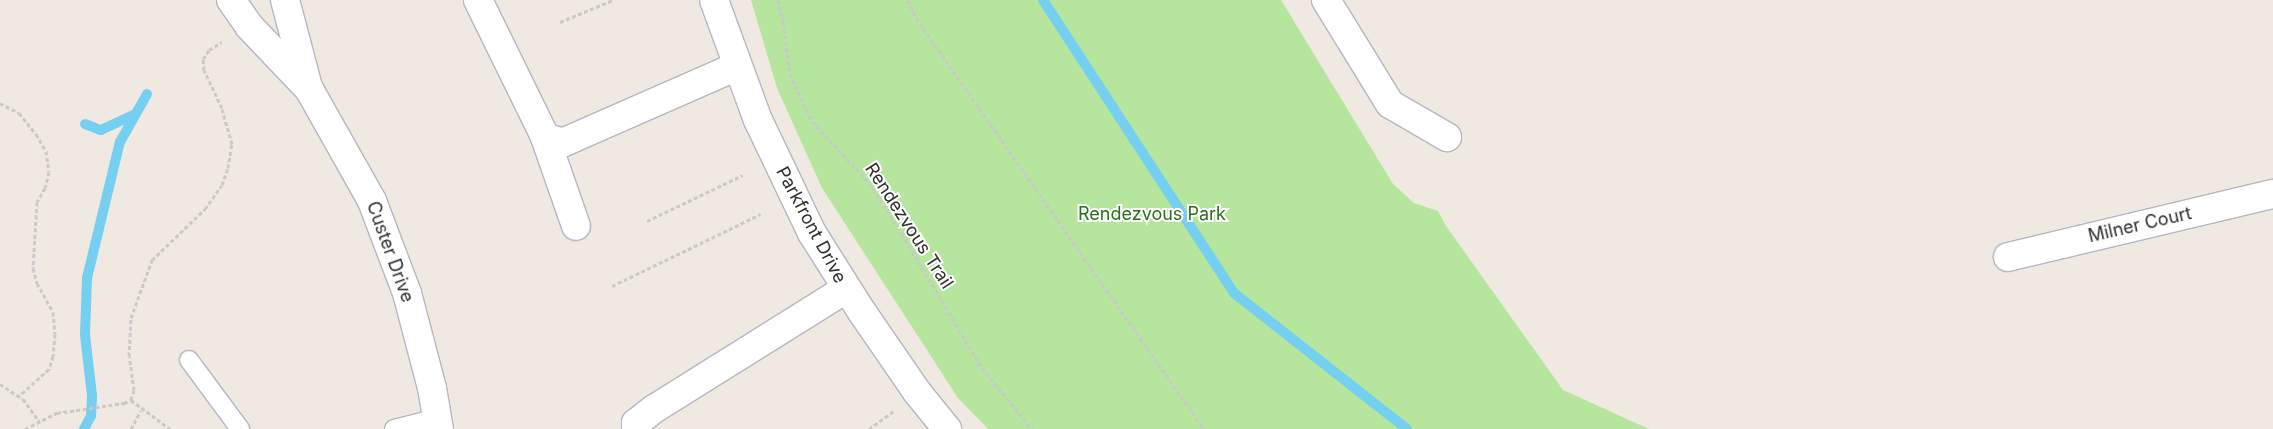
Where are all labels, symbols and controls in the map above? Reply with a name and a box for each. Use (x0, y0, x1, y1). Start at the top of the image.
street label: Rendezvous Trail (860, 159, 958, 293)
street label: Parkfront Drive (771, 163, 851, 287)
street label: Custer Drive (362, 199, 418, 305)
park label: Rendezvous Park (1078, 203, 1226, 225)
street label: Milner Court (2086, 203, 2194, 247)

